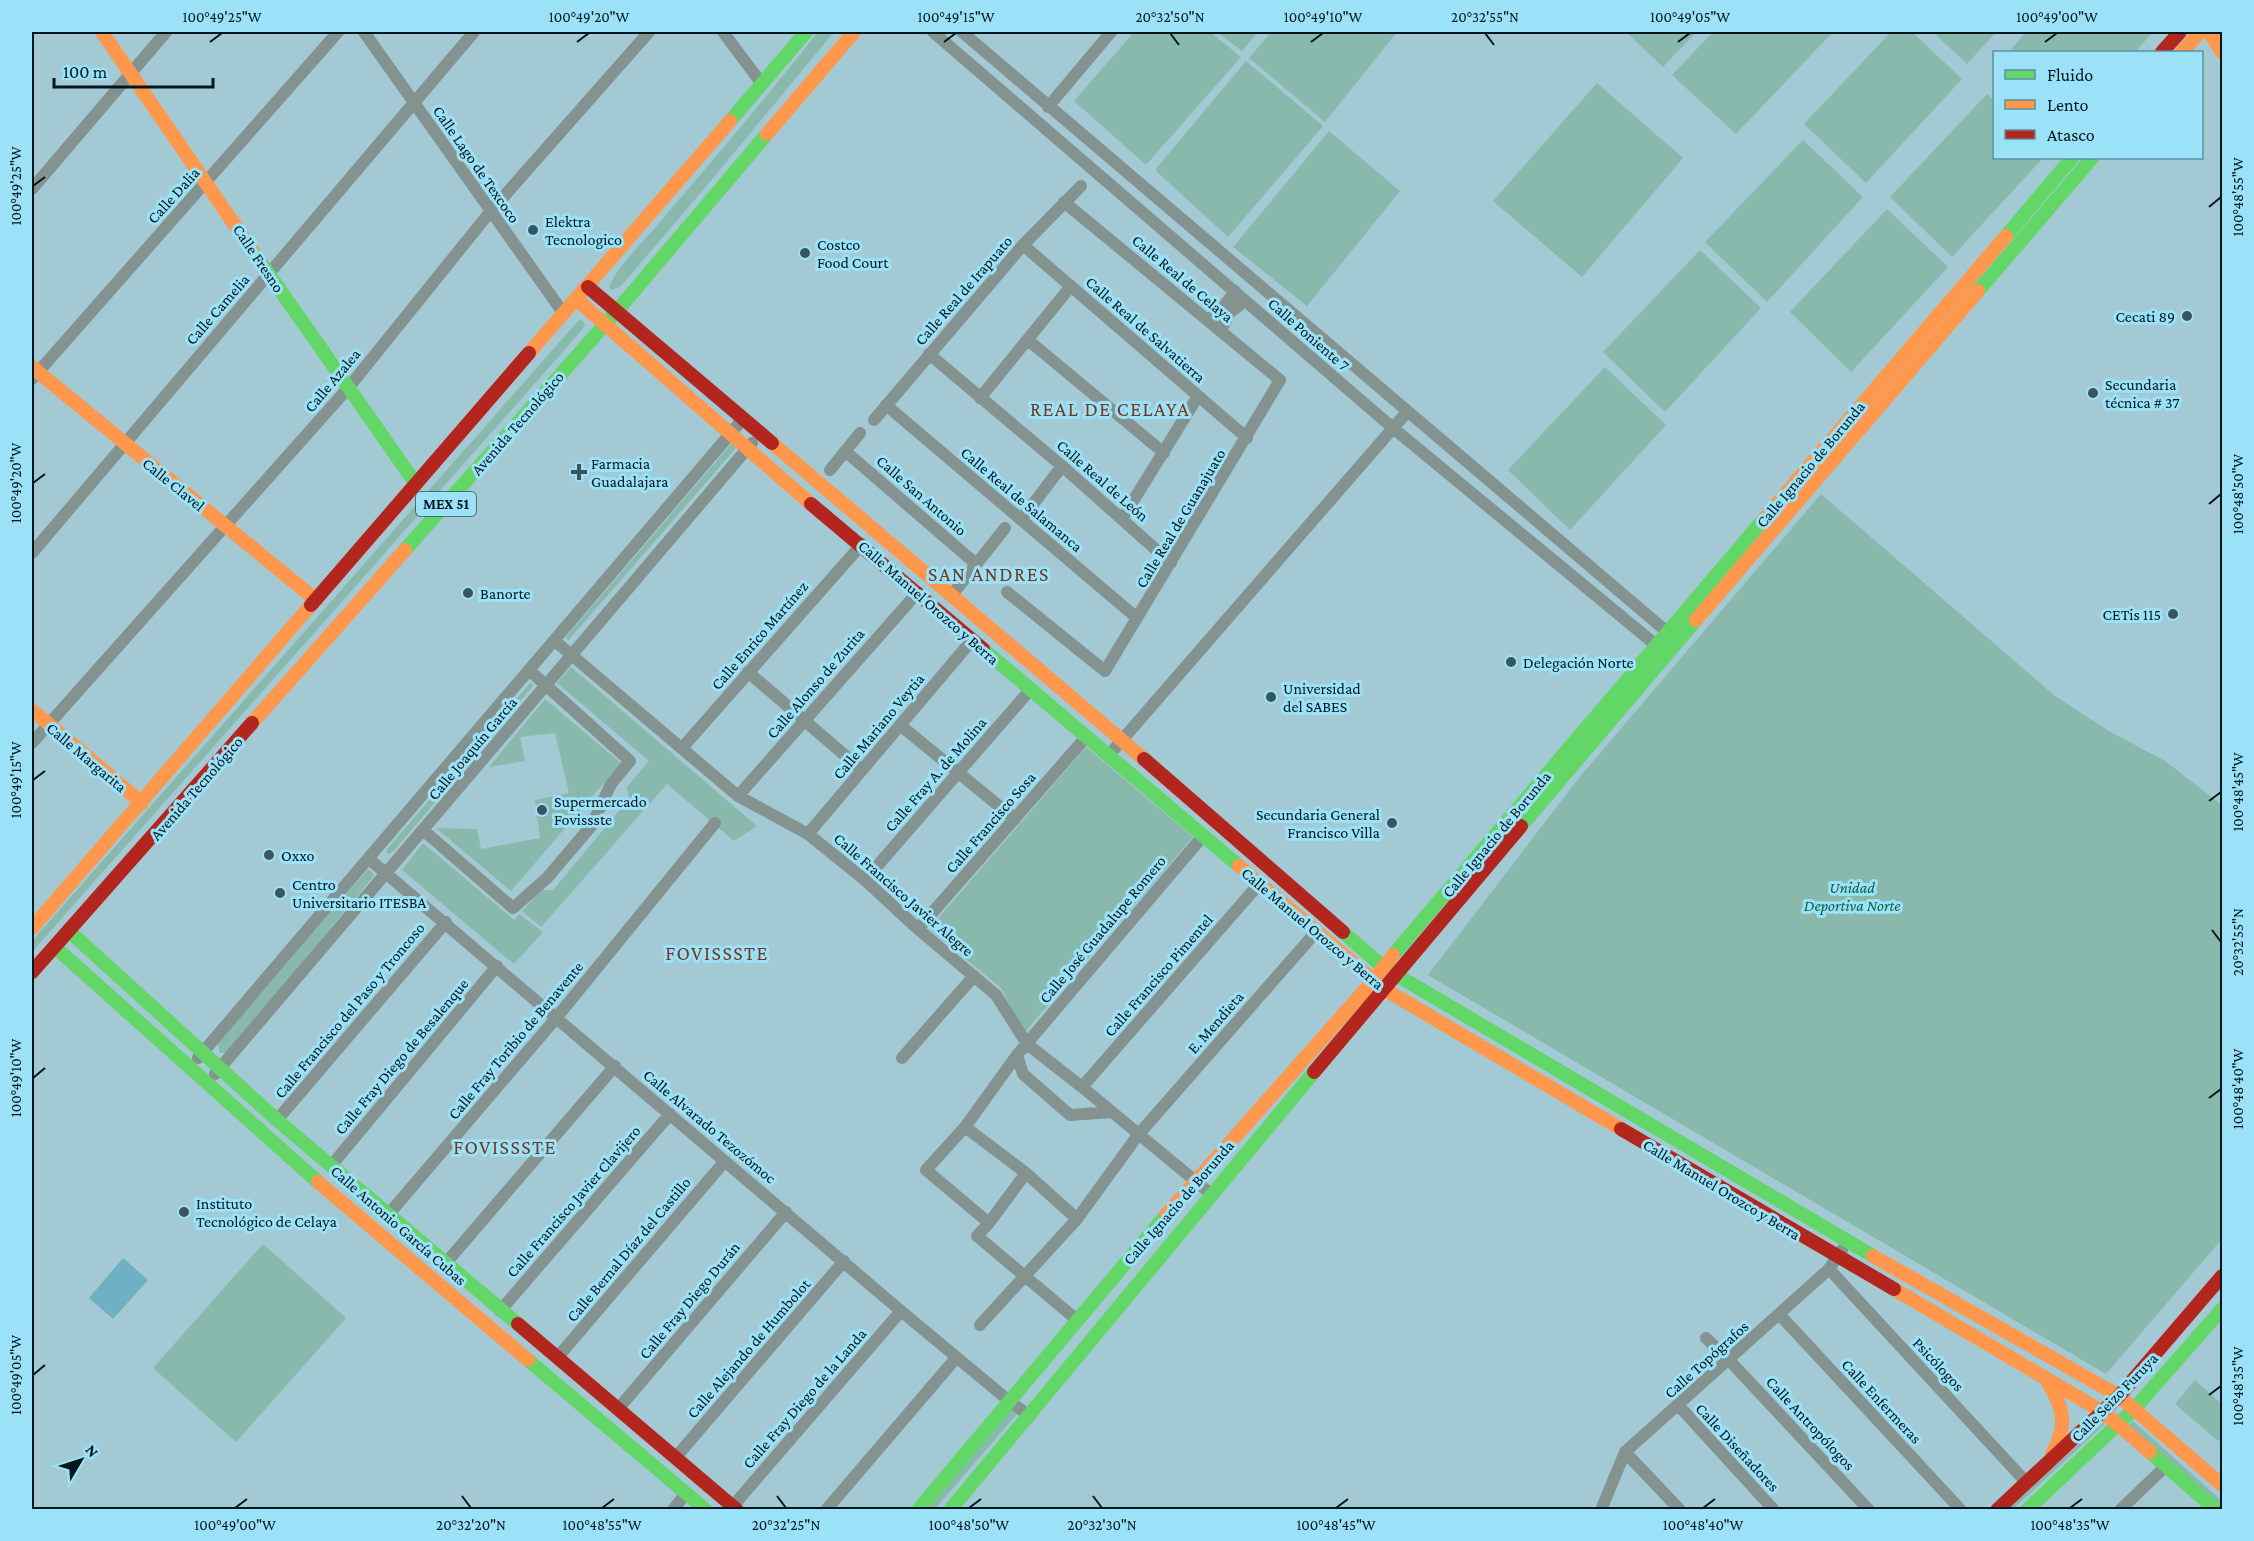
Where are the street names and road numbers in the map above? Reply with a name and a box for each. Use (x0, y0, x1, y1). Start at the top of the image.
street label: Calle Lago de Texcoco (429, 103, 523, 227)
street label: Calle Dalia (144, 164, 203, 227)
street label: Calle Fresno (230, 221, 288, 295)
street label: Calle Real de Celaya (1128, 231, 1237, 327)
street label: Calle Real de Irapuato (911, 232, 1016, 349)
street label: Calle Camelia (182, 270, 253, 348)
street label: Calle Real de Salvatierra (1082, 273, 1209, 386)
street label: Calle Poniente 7 (1265, 295, 1353, 375)
street label: Calle Azalea (301, 345, 364, 415)
street label: Avenida Tecnológico (468, 368, 568, 479)
street label: Calle Ignacio de Borunda (1753, 397, 1869, 531)
street label: Calle Real de León (1054, 436, 1152, 525)
street label: Calle Real de Salamanca (957, 444, 1086, 556)
street label: Calle Real de Guanajuato (1132, 446, 1230, 591)
street label: Calle San Antonio (873, 452, 970, 539)
street label: Calle Clavel (139, 454, 208, 514)
road number: MEX 51 (416, 492, 476, 516)
street label: Calle Manuel Orozco y Berra (854, 537, 1003, 669)
street label: Calle Enrico Martínez (708, 577, 811, 693)
street label: Calle Alonso de Zurita (763, 625, 868, 742)
street label: Calle Mariano Veytia (829, 670, 929, 783)
street label: Calle Joaquín García (424, 693, 521, 804)
street label: Calle Fray A. de Molina (881, 713, 991, 836)
street label: Calle Margarita (43, 719, 130, 797)
street label: Avenida Tecnológico (147, 733, 247, 844)
street label: Calle Ignacio de Borunda (1439, 767, 1555, 901)
street label: Calle Francisco Sosa (942, 768, 1039, 876)
street label: Calle Francisco Javier Alegre (830, 829, 977, 960)
street label: Calle José Guadalupe Romero (1036, 852, 1170, 1007)
street label: Calle Manuel Orozco y Berra (1238, 864, 1388, 994)
street label: Calle Francisco Pimentel (1101, 911, 1216, 1040)
street label: Calle Francisco del Paso y Troncoso (271, 919, 429, 1102)
street label: Calle Fray Toribio de Benavente (444, 958, 587, 1123)
street label: Calle Fray Diego de Besalenque (331, 975, 472, 1138)
street label: E. Mendieta (1184, 987, 1247, 1057)
street label: Calle Alvarado Tezozómoc (640, 1066, 779, 1187)
street label: Calle Francisco Javier Clavijero (503, 1122, 645, 1281)
street label: Calle Ignacio de Borunda (1120, 1136, 1238, 1269)
street label: Calle Manuel Orozco y Berra (1640, 1136, 1804, 1244)
street label: Calle Antonio García Cubas (328, 1162, 470, 1289)
street label: Calle Bernal Díaz del Castillo (563, 1174, 694, 1325)
street label: Calle Fray Diego Durán (636, 1238, 744, 1363)
street label: Calle Alejando de Humbolot (683, 1275, 815, 1422)
street label: Calle Topógrafos (1661, 1317, 1752, 1402)
street label: Calle Fray Diego de la Landa (739, 1325, 871, 1472)
street label: Psicólogos (1909, 1334, 1968, 1395)
street label: Calle Seizo Furuya (2068, 1349, 2162, 1446)
street label: Calle Enfermeras (1838, 1356, 1925, 1447)
street label: Calle Antropólogos (1762, 1373, 1858, 1474)
street label: Calle Diseñadores (1692, 1400, 1783, 1495)

